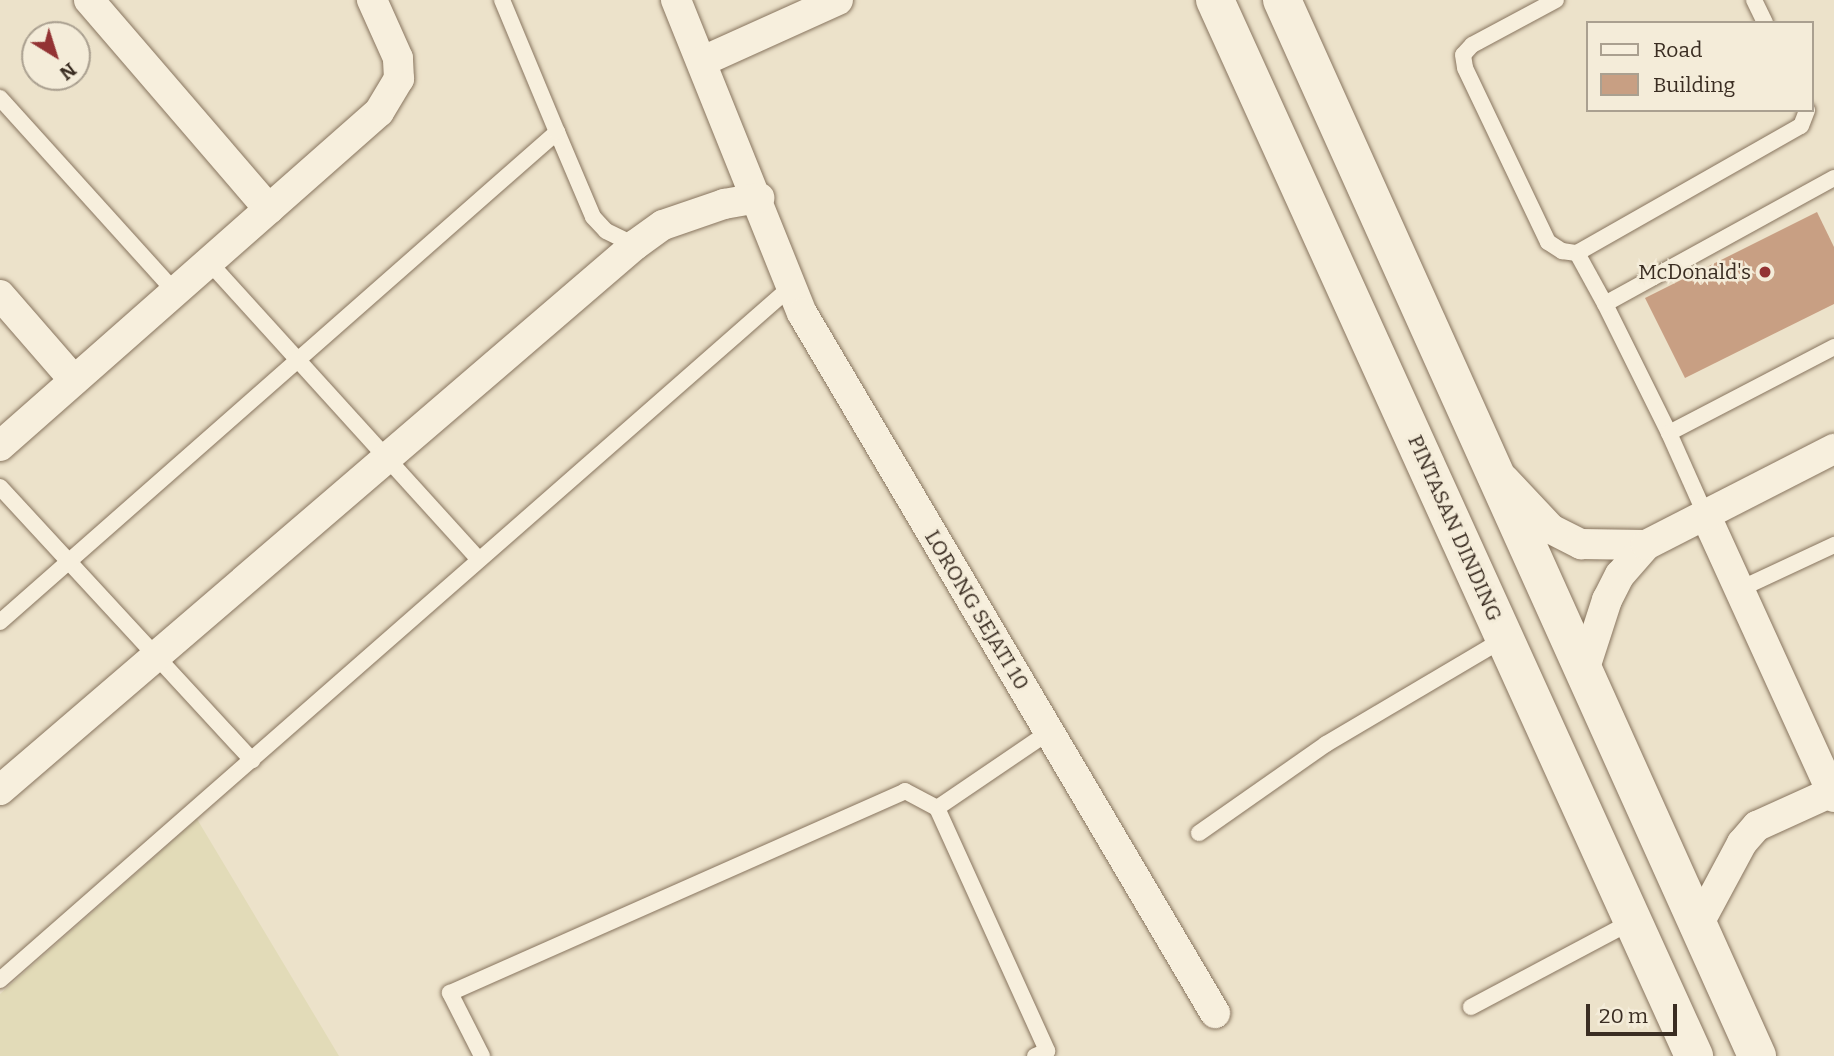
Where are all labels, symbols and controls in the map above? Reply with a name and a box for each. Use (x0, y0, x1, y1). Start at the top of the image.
north arrow (21, 21, 91, 91)
legend (1586, 21, 1813, 112)
text: Road (1653, 37, 1702, 63)
text: N (55, 58, 81, 85)
text: Building (1653, 72, 1735, 98)
place label: McDonald's (1638, 259, 1751, 285)
marker: McDonald's (1757, 264, 1773, 280)
street label: PINTASAN DINDING (1403, 431, 1507, 625)
street label: LORONG SEJATI 10 (919, 526, 1035, 694)
scale bar (1589, 990, 1680, 1034)
text: 20 m (1599, 1003, 1648, 1029)

